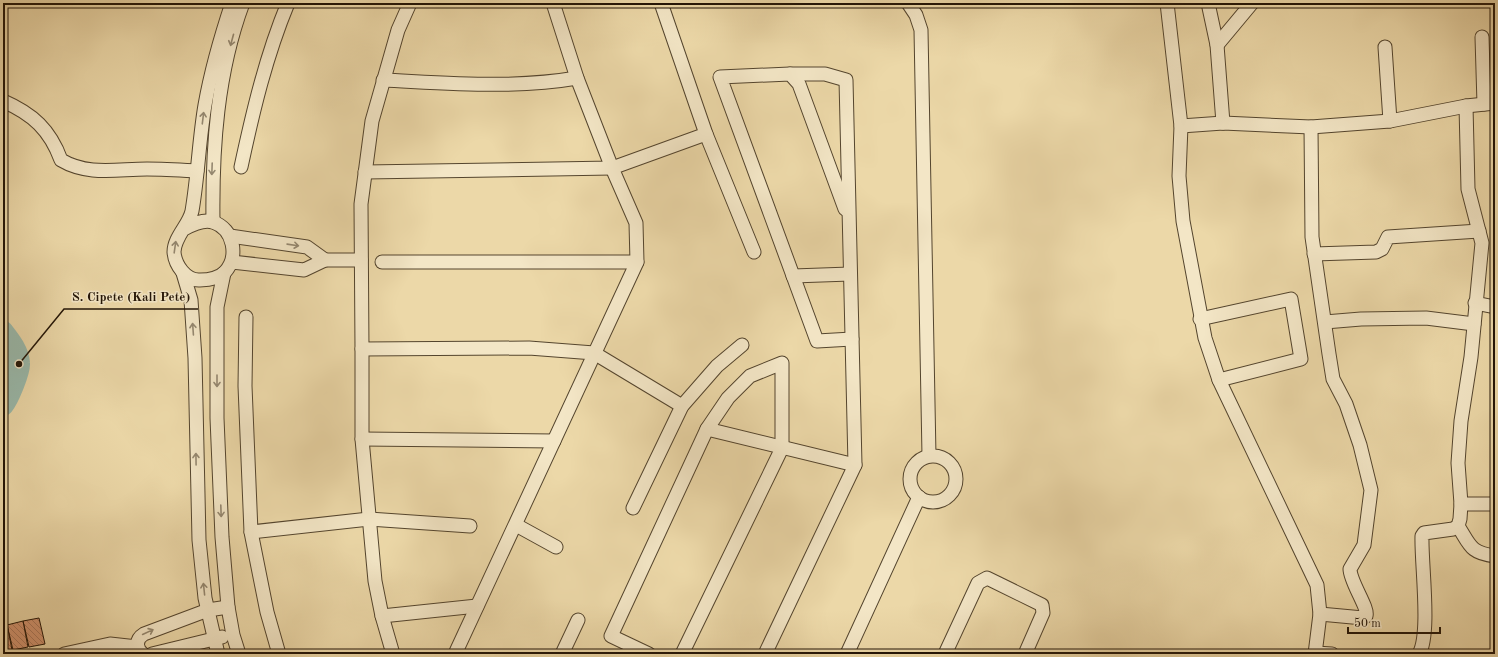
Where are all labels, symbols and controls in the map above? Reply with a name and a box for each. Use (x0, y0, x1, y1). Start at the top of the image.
one-way arrow (228, 34, 235, 47)
one-way arrow (200, 112, 207, 125)
one-way arrow (209, 162, 216, 175)
one-way arrow (172, 241, 179, 254)
one-way arrow (287, 241, 300, 249)
callout: S. Cipete (Kali Pete) (64, 284, 198, 309)
text: S. Cipete (Kali Pete) (72, 291, 191, 304)
one-way arrow (189, 323, 196, 336)
one-way arrow (213, 374, 221, 387)
one-way arrow (192, 453, 200, 466)
one-way arrow (217, 504, 225, 517)
one-way arrow (200, 582, 208, 595)
scale bar (1348, 609, 1440, 635)
text: 50 m (1354, 617, 1381, 630)
one-way arrow (141, 628, 153, 636)

